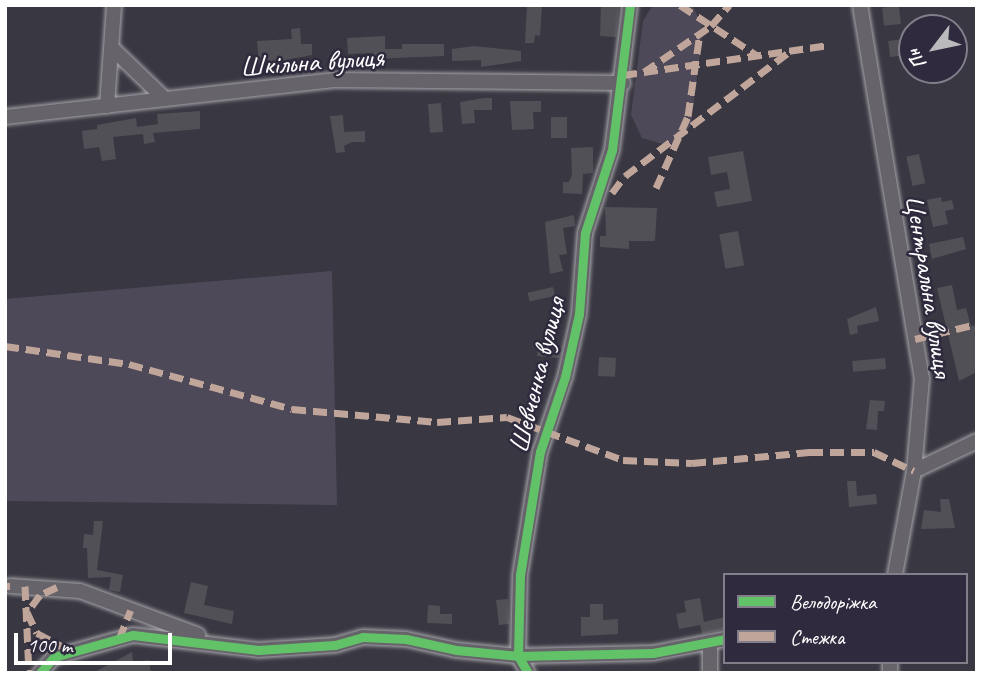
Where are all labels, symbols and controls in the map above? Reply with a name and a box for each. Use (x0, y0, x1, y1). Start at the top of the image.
north arrow (898, 14, 968, 84)
street label: Шкільна вулиця (238, 40, 386, 84)
text: Пн (901, 44, 932, 74)
street label: Центральна вулиця (898, 192, 960, 380)
street label: Шевченка вулиця (502, 294, 572, 456)
legend (723, 573, 968, 664)
text: Велодоріжка (790, 589, 876, 615)
scale bar (18, 618, 175, 662)
text: Стежка (790, 624, 844, 650)
text: 100 m (27, 632, 72, 658)

